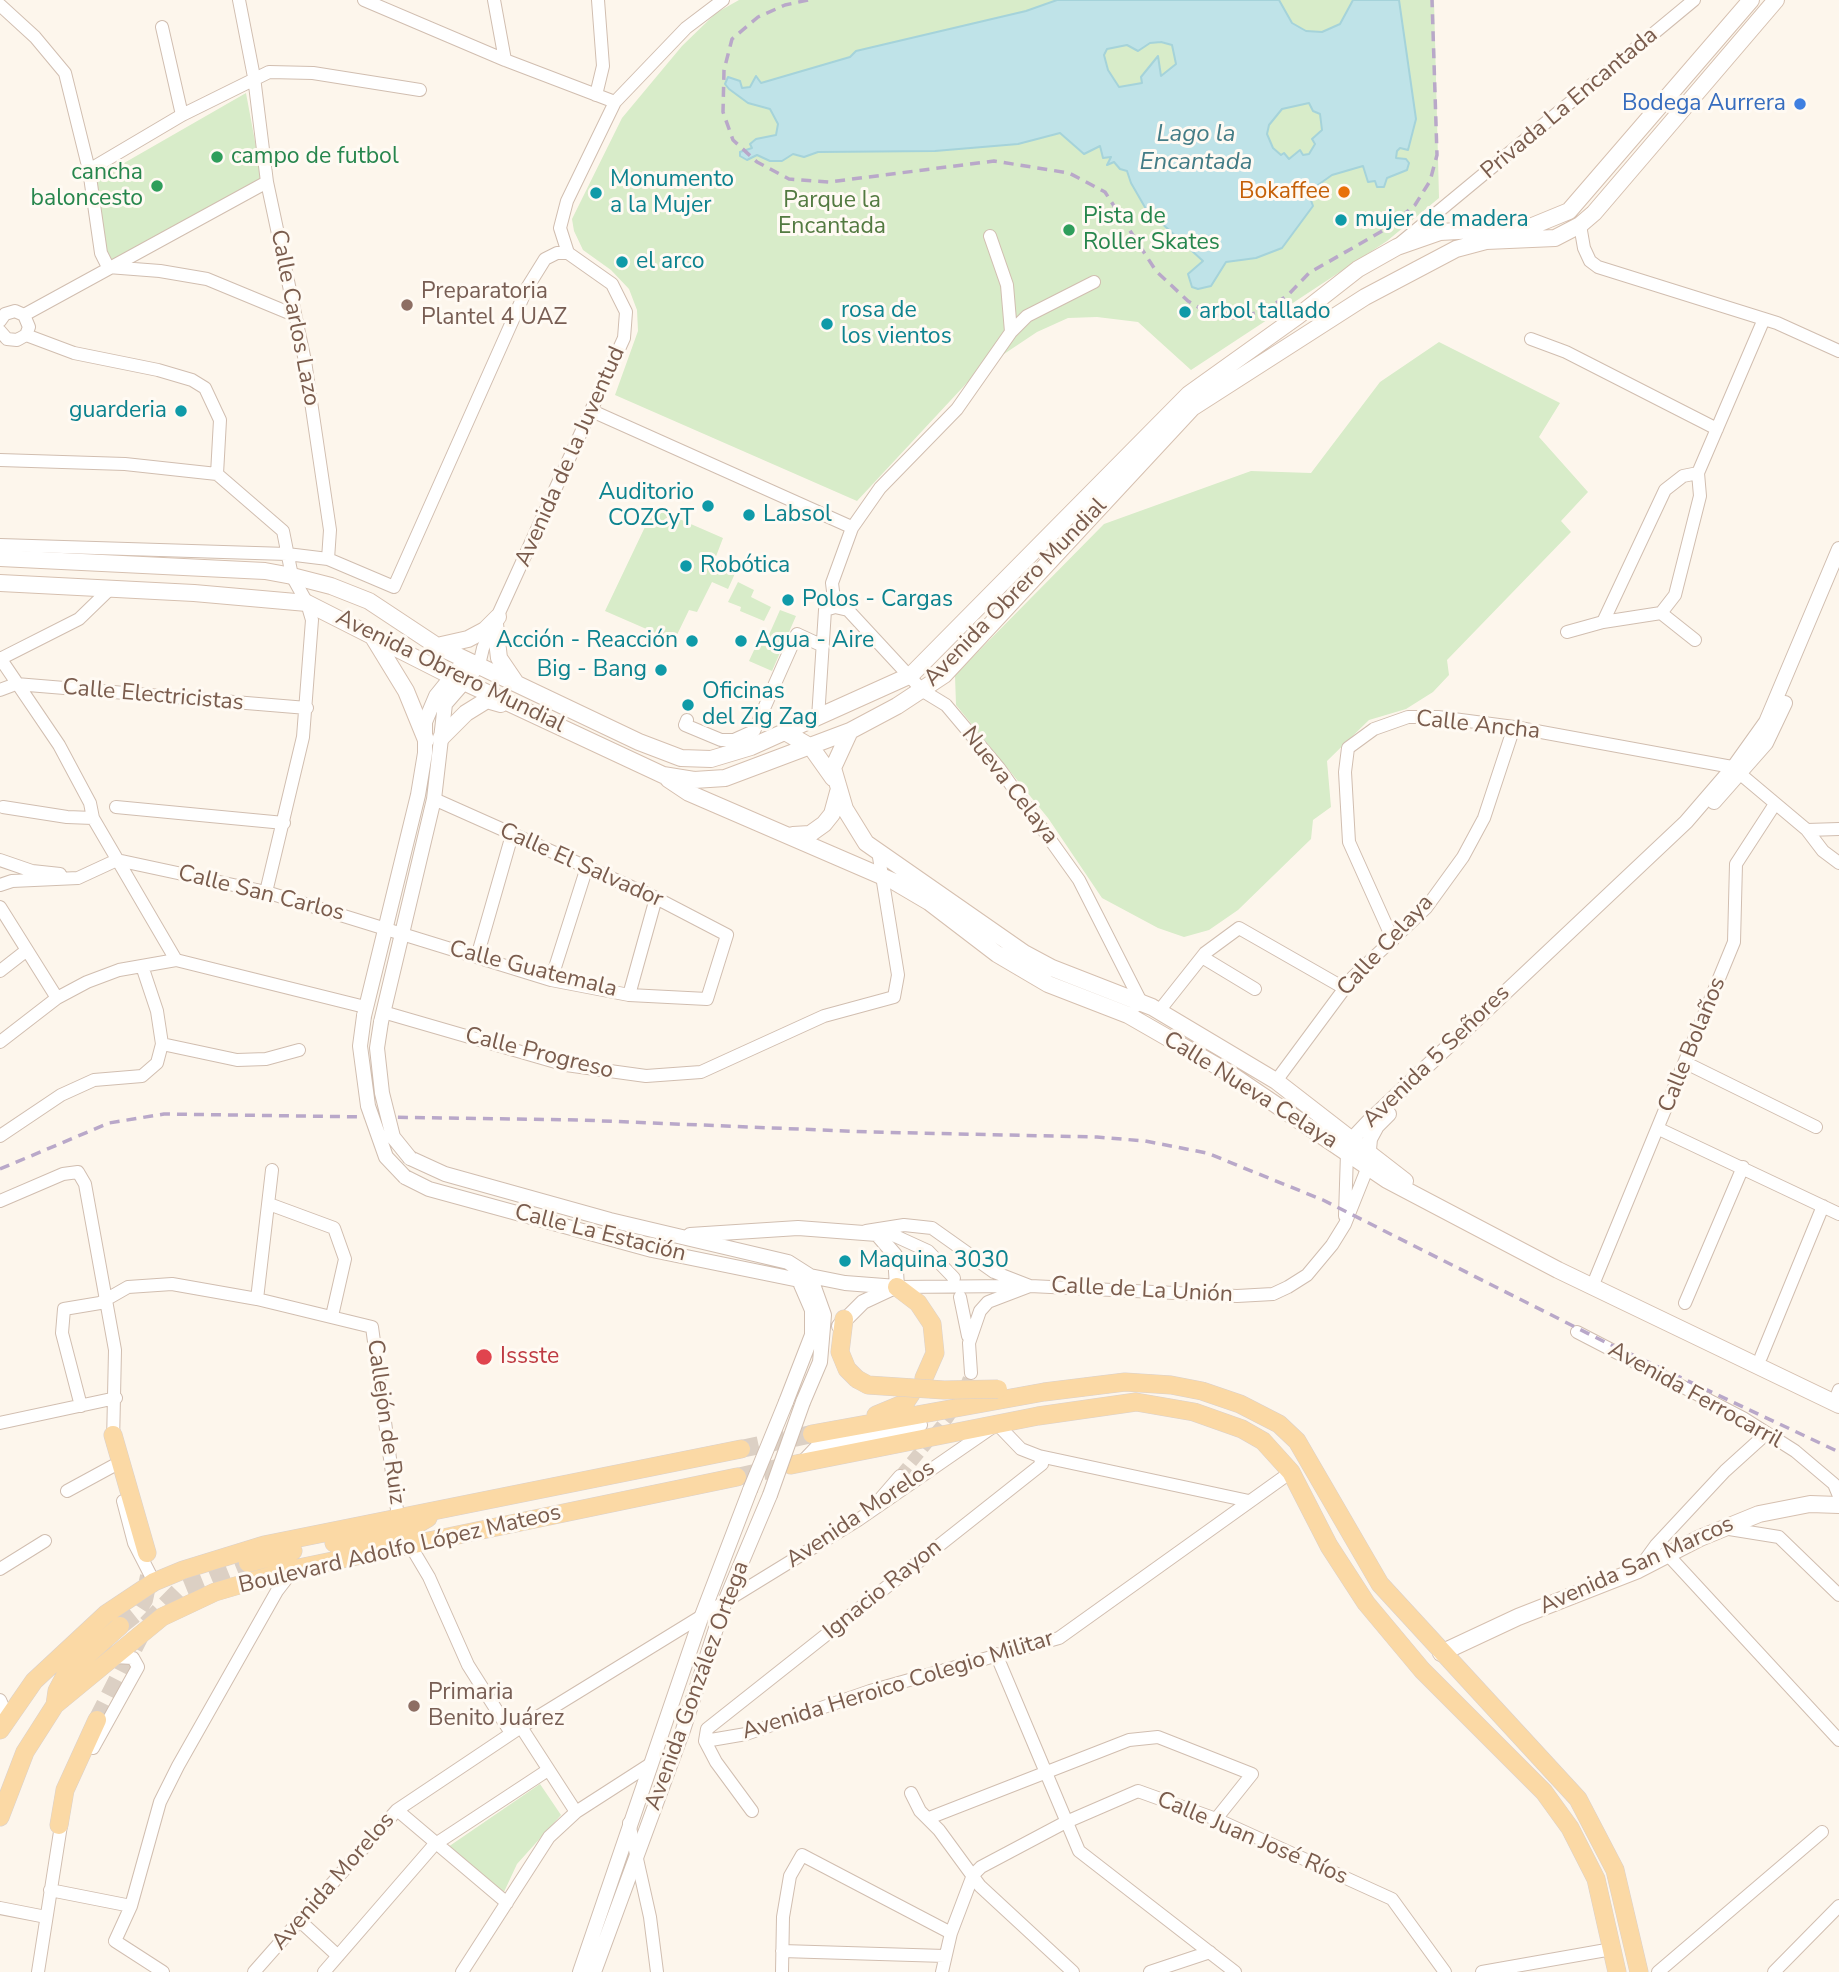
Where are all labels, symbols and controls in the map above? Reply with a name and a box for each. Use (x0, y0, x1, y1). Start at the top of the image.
street label: Privada La Encantada (1476, 22, 1664, 186)
place label: Bodega Aurrera (1622, 90, 1786, 118)
marker: Bodega Aurrera (1792, 96, 1808, 112)
water label: Lago la Encantada (1140, 121, 1252, 177)
place label: campo de futbol (231, 143, 399, 171)
marker: campo de futbol (209, 149, 225, 165)
place label: cancha baloncesto (31, 159, 143, 213)
place label: Monumento a la Mujer (610, 166, 734, 220)
marker: cancha baloncesto (149, 178, 165, 194)
place label: Bokaffee (1239, 178, 1330, 206)
marker: Bokaffee (1336, 184, 1352, 200)
marker: Monumento a la Mujer (588, 185, 604, 201)
park label: Parque la Encantada (778, 187, 886, 241)
place label: Pista de Roller Skates (1083, 203, 1220, 257)
place label: mujer de madera (1355, 206, 1529, 234)
marker: mujer de madera (1333, 212, 1349, 228)
marker: Pista de Roller Skates (1061, 222, 1077, 238)
street label: Calle Carlos Lazo (263, 228, 325, 408)
place label: el arco (636, 248, 704, 276)
marker: el arco (614, 254, 630, 270)
place label: Preparatoria Plantel 4 UAZ (421, 278, 567, 332)
marker: Preparatoria Plantel 4 UAZ (399, 297, 415, 313)
place label: rosa de los vientos (841, 297, 952, 351)
place label: arbol tallado (1199, 298, 1331, 326)
marker: arbol tallado (1177, 304, 1193, 320)
marker: rosa de los vientos (819, 316, 835, 332)
street label: Avenida de la Juventud (510, 343, 632, 571)
place label: guarderia (69, 397, 167, 425)
marker: guarderia (173, 403, 189, 419)
place label: Auditorio COZCyT (599, 479, 694, 533)
street label: Avenida Obrero Mundial (919, 493, 1113, 693)
marker: Auditorio COZCyT (700, 498, 716, 514)
place label: Labsol (763, 501, 832, 529)
marker: Labsol (741, 507, 757, 523)
place label: Robótica (700, 552, 790, 580)
marker: Robótica (678, 558, 694, 574)
place label: Polos - Cargas (802, 586, 953, 614)
marker: Polos - Cargas (780, 592, 796, 608)
street label: Avenida Obrero Mundial (331, 604, 569, 740)
place label: Acción - Reacción (496, 627, 678, 655)
place label: Agua - Aire (755, 627, 874, 655)
marker: Acción - Reacción (684, 633, 700, 649)
marker: Agua - Aire (733, 633, 749, 649)
place label: Big - Bang (537, 656, 647, 684)
marker: Big - Bang (653, 662, 669, 678)
street label: Calle Electricistas (61, 674, 245, 718)
place label: Oficinas del Zig Zag (702, 678, 818, 732)
marker: Oficinas del Zig Zag (680, 697, 696, 713)
street label: Calle Ancha (1415, 706, 1541, 746)
street label: Nueva Celaya (955, 722, 1063, 850)
street label: Calle El Salvador (495, 818, 667, 914)
street label: Calle San Carlos (175, 860, 347, 928)
street label: Calle Celaya (1332, 890, 1440, 1002)
street label: Calle Guatemala (446, 936, 620, 1004)
street label: Calle Bolaños (1653, 973, 1733, 1117)
street label: Avenida 5 Señores (1358, 980, 1516, 1134)
street label: Calle Progreso (462, 1022, 616, 1086)
street label: Calle Nueva Celaya (1158, 1026, 1342, 1156)
street label: Calle La Estación (511, 1199, 689, 1269)
place label: Maquina 3030 (859, 1247, 1009, 1275)
marker: Maquina 3030 (837, 1253, 853, 1269)
street label: Calle de La Unión (1050, 1272, 1234, 1310)
street label: Avenida Ferrocarril (1603, 1337, 1787, 1455)
street label: Callejón de Ruiz (360, 1338, 410, 1506)
place label: Issste (500, 1343, 559, 1371)
marker: Issste (474, 1347, 494, 1367)
street label: Avenida Morelos (781, 1455, 941, 1575)
street label: Boulevard Adolfo López Mateos (236, 1499, 564, 1601)
street label: Avenida San Marcos (1536, 1511, 1738, 1621)
street label: Ignacio Rayon (818, 1534, 948, 1646)
street label: Avenida González Ortega (640, 1558, 756, 1814)
street label: Avenida Heroico Colegio Militar (739, 1625, 1057, 1747)
place label: Primaria Benito Juárez (428, 1679, 564, 1733)
marker: Primaria Benito Juárez (406, 1698, 422, 1714)
street label: Calle Juan José Ríos (1152, 1786, 1352, 1892)
street label: Avenida Morelos (267, 1808, 401, 1956)

